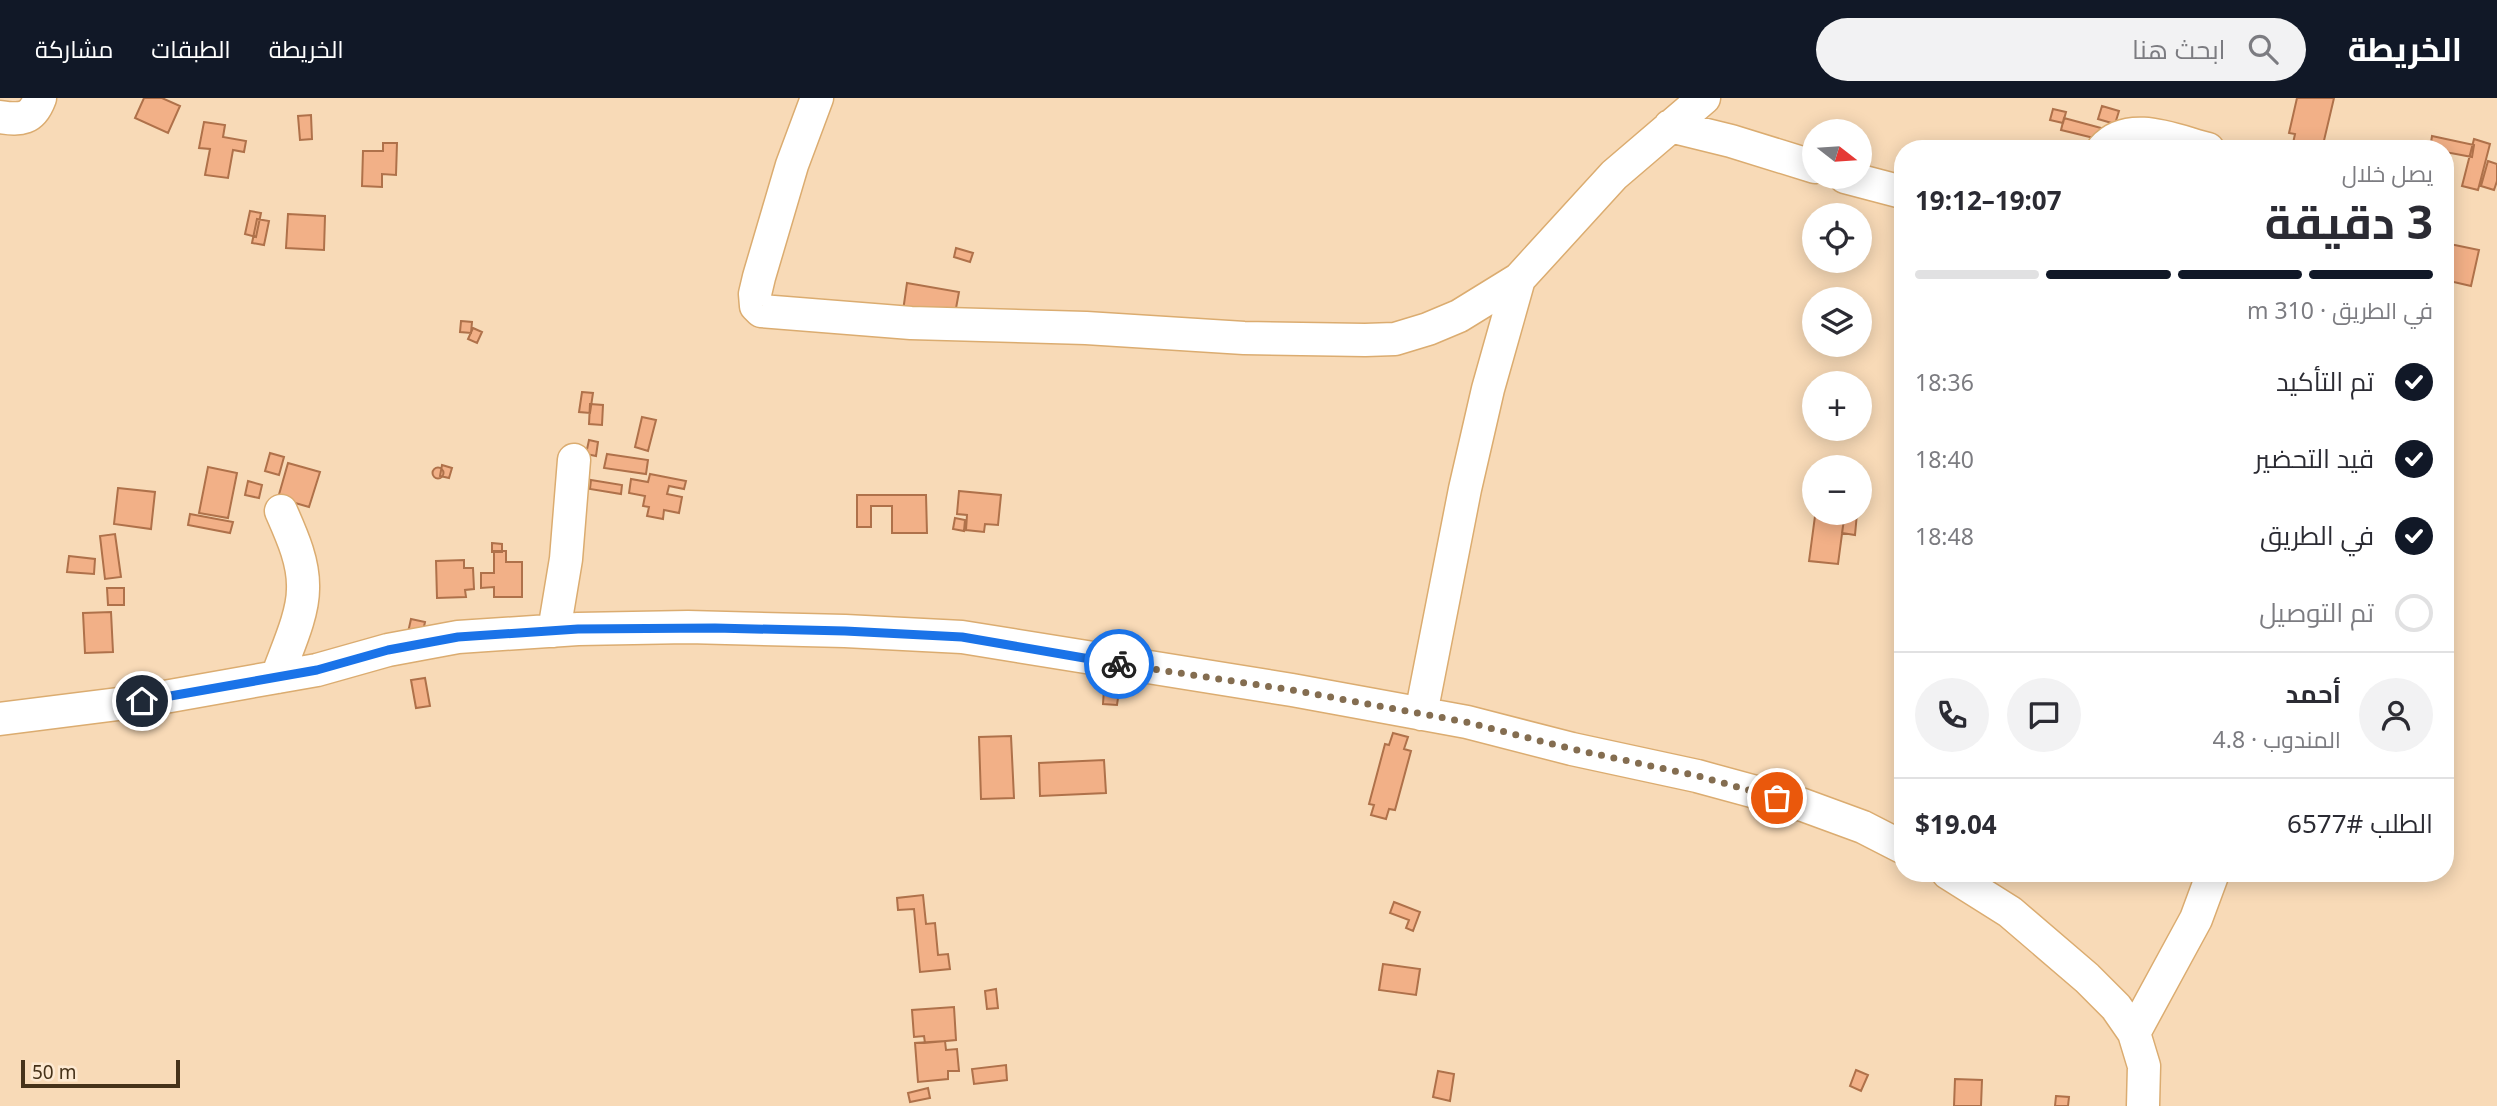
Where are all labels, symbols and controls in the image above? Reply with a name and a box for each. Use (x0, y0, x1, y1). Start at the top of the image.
search box (1816, 18, 2306, 81)
text: الخريطة (2348, 26, 2462, 71)
icon: search (2244, 30, 2282, 68)
text: ابحث هنا (2132, 31, 2226, 67)
text: مشاركة (35, 32, 113, 65)
text: الطبقات (151, 32, 231, 65)
text: الخريطة (269, 32, 344, 65)
north arrow (1802, 119, 1872, 189)
map controls (1802, 119, 1872, 525)
text: يصل خلال (2342, 157, 2433, 189)
text: 19:07–19:12 (1915, 182, 2062, 218)
text: 3 دقيقة (2265, 190, 2433, 252)
button: locate (1802, 203, 1872, 273)
button: layers (1802, 287, 1872, 357)
text: في الطريق · 310 m (2247, 294, 2433, 326)
text: تم التأكيد (2276, 363, 2374, 399)
icon: check (2395, 363, 2433, 401)
text: 18:36 (1915, 366, 1974, 398)
button: + (1802, 371, 1872, 441)
text: قيد التحضير (2255, 440, 2374, 476)
icon: check (2395, 440, 2433, 478)
text: 18:40 (1915, 443, 1974, 475)
button: − (1802, 455, 1872, 525)
text: في الطريق (2260, 517, 2374, 553)
icon: check (2395, 517, 2433, 555)
text: 18:48 (1915, 520, 1974, 552)
text: تم التوصيل (2259, 594, 2374, 630)
courier (1084, 629, 1154, 699)
icon: bike (1100, 645, 1138, 683)
pin (112, 671, 172, 731)
text: أحمد (2285, 675, 2341, 711)
button: phone (1915, 678, 1989, 752)
button: chat (2007, 678, 2081, 752)
button: person (2359, 678, 2433, 752)
icon: home (123, 682, 161, 720)
text: المندوب · 4.8 (2213, 723, 2341, 755)
pin (1747, 768, 1807, 828)
icon: bag (1758, 779, 1796, 817)
text: الطلب #6577 (2287, 805, 2433, 841)
text: $19.04 (1915, 806, 1997, 842)
scale bar (21, 1057, 180, 1089)
text: 50 m (32, 1059, 76, 1085)

